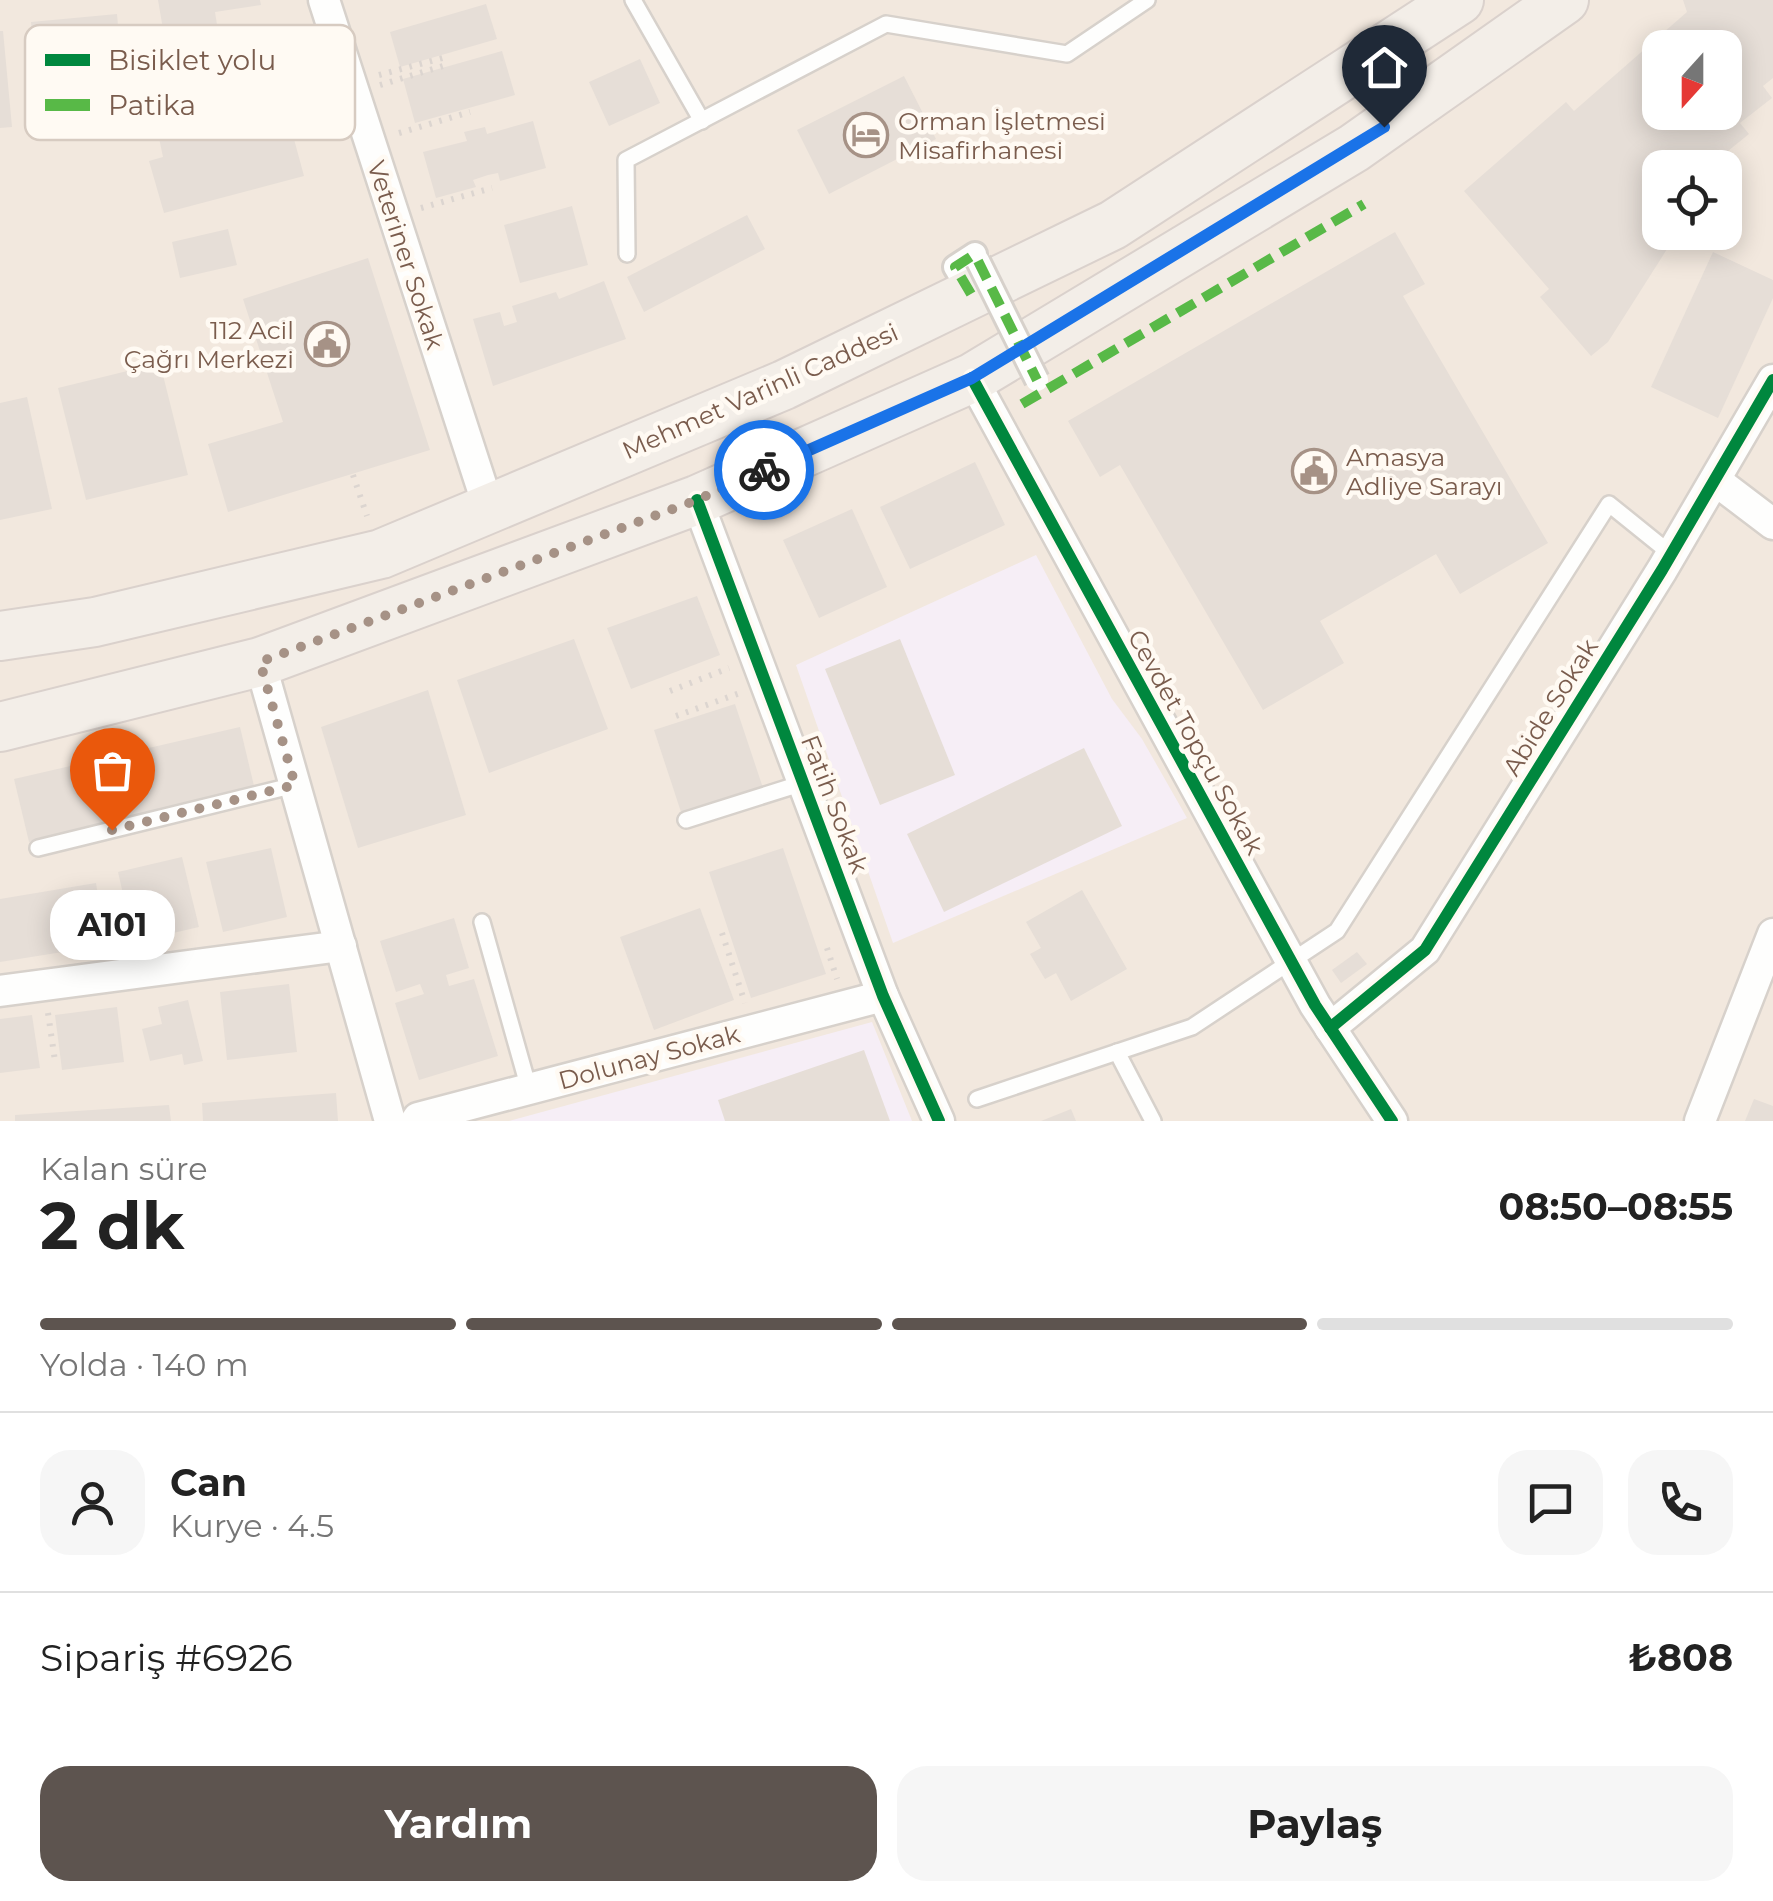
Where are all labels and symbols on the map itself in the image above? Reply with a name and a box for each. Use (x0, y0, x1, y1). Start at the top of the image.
legend (25, 25, 355, 140)
pin (1342, 25, 1427, 128)
north arrow (1642, 30, 1742, 130)
text: Bisiklet yolu (108, 43, 276, 77)
text: Patika (108, 88, 196, 122)
place label: Orman İşletmesi Misafirhanesi (898, 106, 1106, 165)
hotel icon: Orman İşletmesi Misafirhanesi (843, 112, 889, 158)
street label: Veteriner Sokak (361, 157, 451, 353)
place label: 112 Acil Çağrı Merkezi (124, 315, 294, 374)
street label: Mehmet Varinli Caddesi (617, 317, 903, 465)
public building icon: 112 Acil Çağrı Merkezi (304, 321, 350, 367)
courier (714, 420, 814, 520)
place label: Amasya Adliye Sarayı (1346, 442, 1503, 501)
public building icon: Amasya Adliye Sarayı (1291, 448, 1337, 494)
street label: Cevdet Topçu Sokak (1122, 624, 1270, 860)
street label: Abide Sokak (1496, 633, 1604, 781)
pin (70, 728, 155, 831)
street label: Fatih Sokak (795, 731, 875, 877)
callout: A101 (49, 890, 174, 960)
street label: Dolunay Sokak (555, 1018, 743, 1096)

